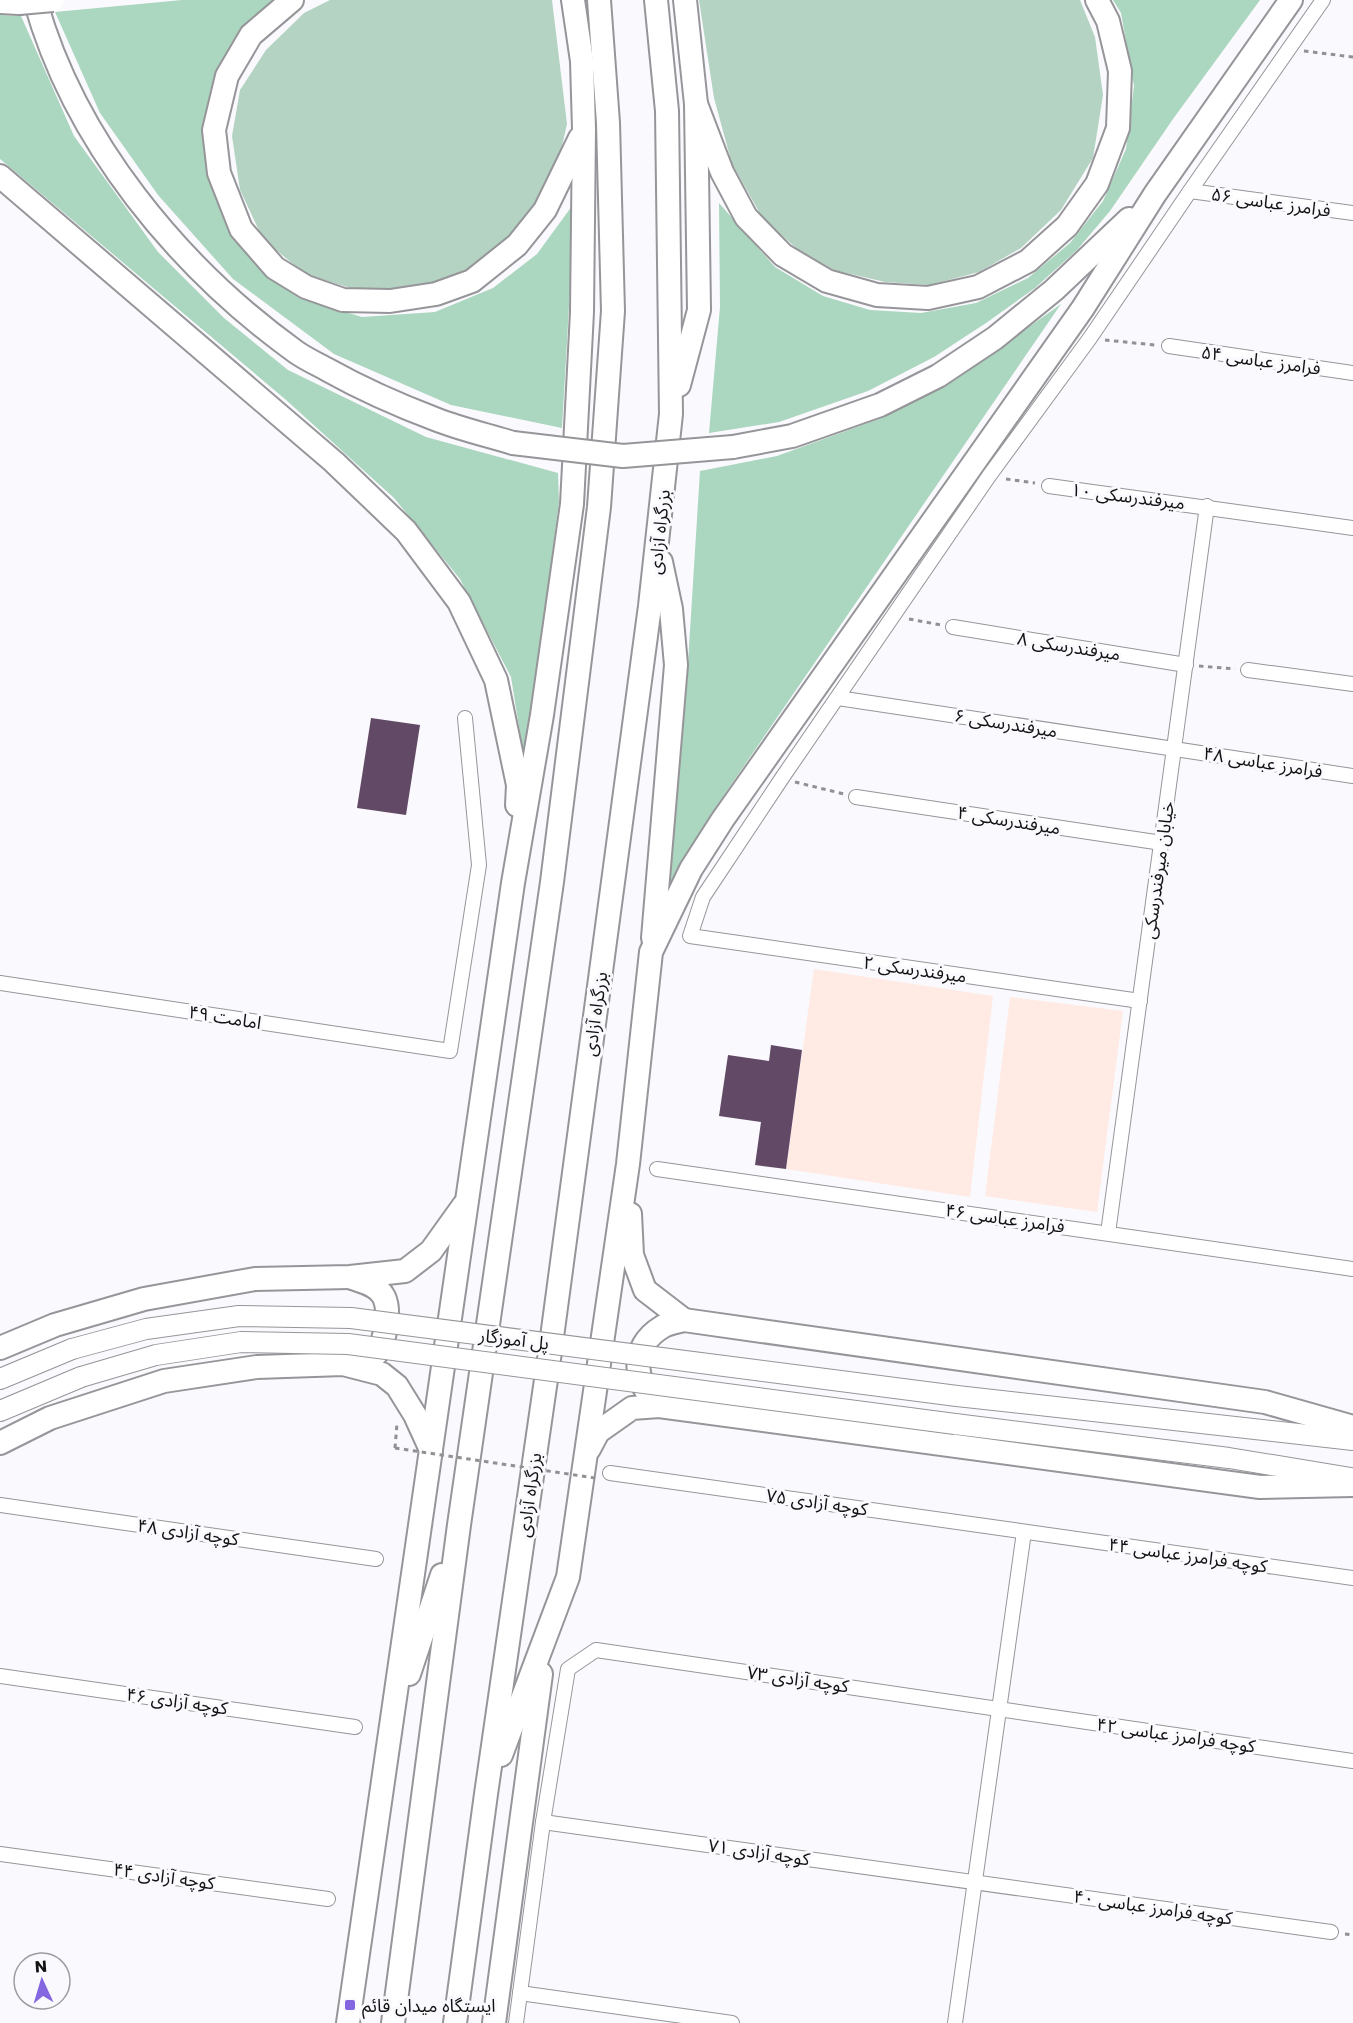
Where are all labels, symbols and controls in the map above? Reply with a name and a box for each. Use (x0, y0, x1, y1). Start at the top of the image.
street label: فرامرز عباسی ۵۶ (1210, 181, 1332, 223)
street label: فرامرز عباسی ۵۴ (1200, 339, 1322, 381)
street label: میرفندرسکی ۱۰ (1070, 477, 1186, 515)
street label: بزرگراه آزادی (642, 488, 676, 576)
street label: میرفندرسکی ۸ (1016, 626, 1122, 666)
street label: میرفندرسکی ۶ (953, 703, 1059, 743)
street label: فرامرز عباسی ۴۸ (1202, 740, 1324, 784)
street label: خیابان میرفندرسکی (1136, 799, 1180, 941)
street label: میرفندرسکی ۴ (956, 800, 1062, 840)
street label: میرفندرسکی ۲ (862, 949, 968, 989)
street label: بزرگراه آزادی (577, 970, 613, 1058)
street label: امامت ۴۹ (187, 999, 263, 1035)
street label: فرامرز عباسی ۴۶ (944, 1197, 1066, 1239)
street label: پل آموزگار (476, 1322, 551, 1356)
street label: بزرگراه آزادی (511, 1451, 547, 1539)
street label: کوچه آزادی ۷۵ (765, 1482, 870, 1522)
street label: کوچه آزادی ۴۸ (136, 1512, 241, 1552)
street label: کوچه فرامرز عباسی ۴۴ (1107, 1531, 1270, 1579)
street label: کوچه آزادی ۷۳ (746, 1659, 851, 1699)
street label: کوچه آزادی ۴۶ (125, 1681, 230, 1721)
street label: کوچه فرامرز عباسی ۴۲ (1095, 1711, 1258, 1759)
street label: کوچه آزادی ۷۱ (707, 1832, 812, 1872)
street label: کوچه آزادی ۴۴ (112, 1856, 217, 1896)
street label: کوچه فرامرز عباسی ۴۰ (1072, 1883, 1235, 1931)
north arrow (12, 1951, 72, 2011)
text: N (34, 1955, 48, 1978)
place label: ایستگاه میدان قائم (362, 1993, 496, 2019)
marker: ایستگاه میدان قائم (343, 1998, 357, 2012)

